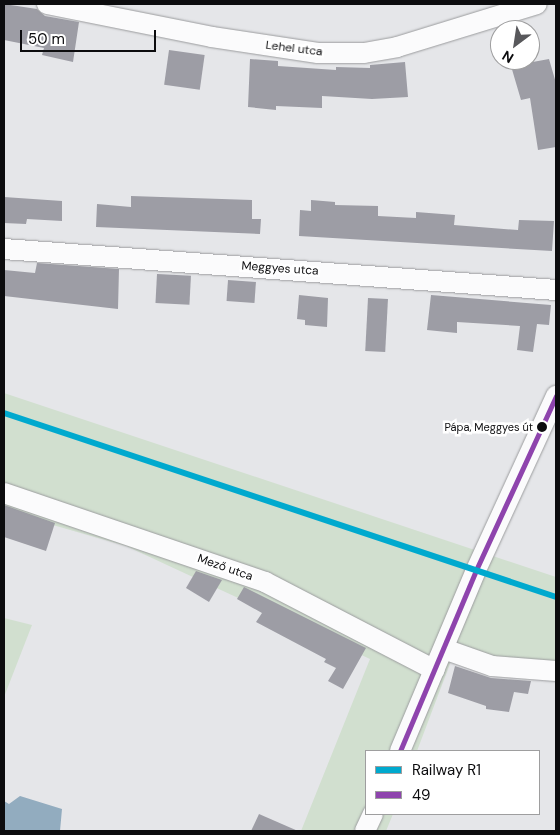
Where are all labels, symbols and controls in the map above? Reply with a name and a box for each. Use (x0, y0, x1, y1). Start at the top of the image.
scale bar (22, 20, 159, 52)
north arrow (490, 20, 540, 70)
text: 50 m (28, 29, 65, 49)
street label: Lehel utca (265, 38, 323, 60)
text: N (499, 47, 517, 67)
street label: Meggyes utca (241, 259, 319, 279)
place label: Pápa, Meggyes út (444, 420, 533, 434)
marker: Pápa, Meggyes út (537, 422, 547, 432)
street label: Mező utca (195, 552, 255, 584)
legend (365, 750, 540, 815)
text: Railway R1 (412, 760, 481, 780)
text: 49 (412, 785, 431, 805)

